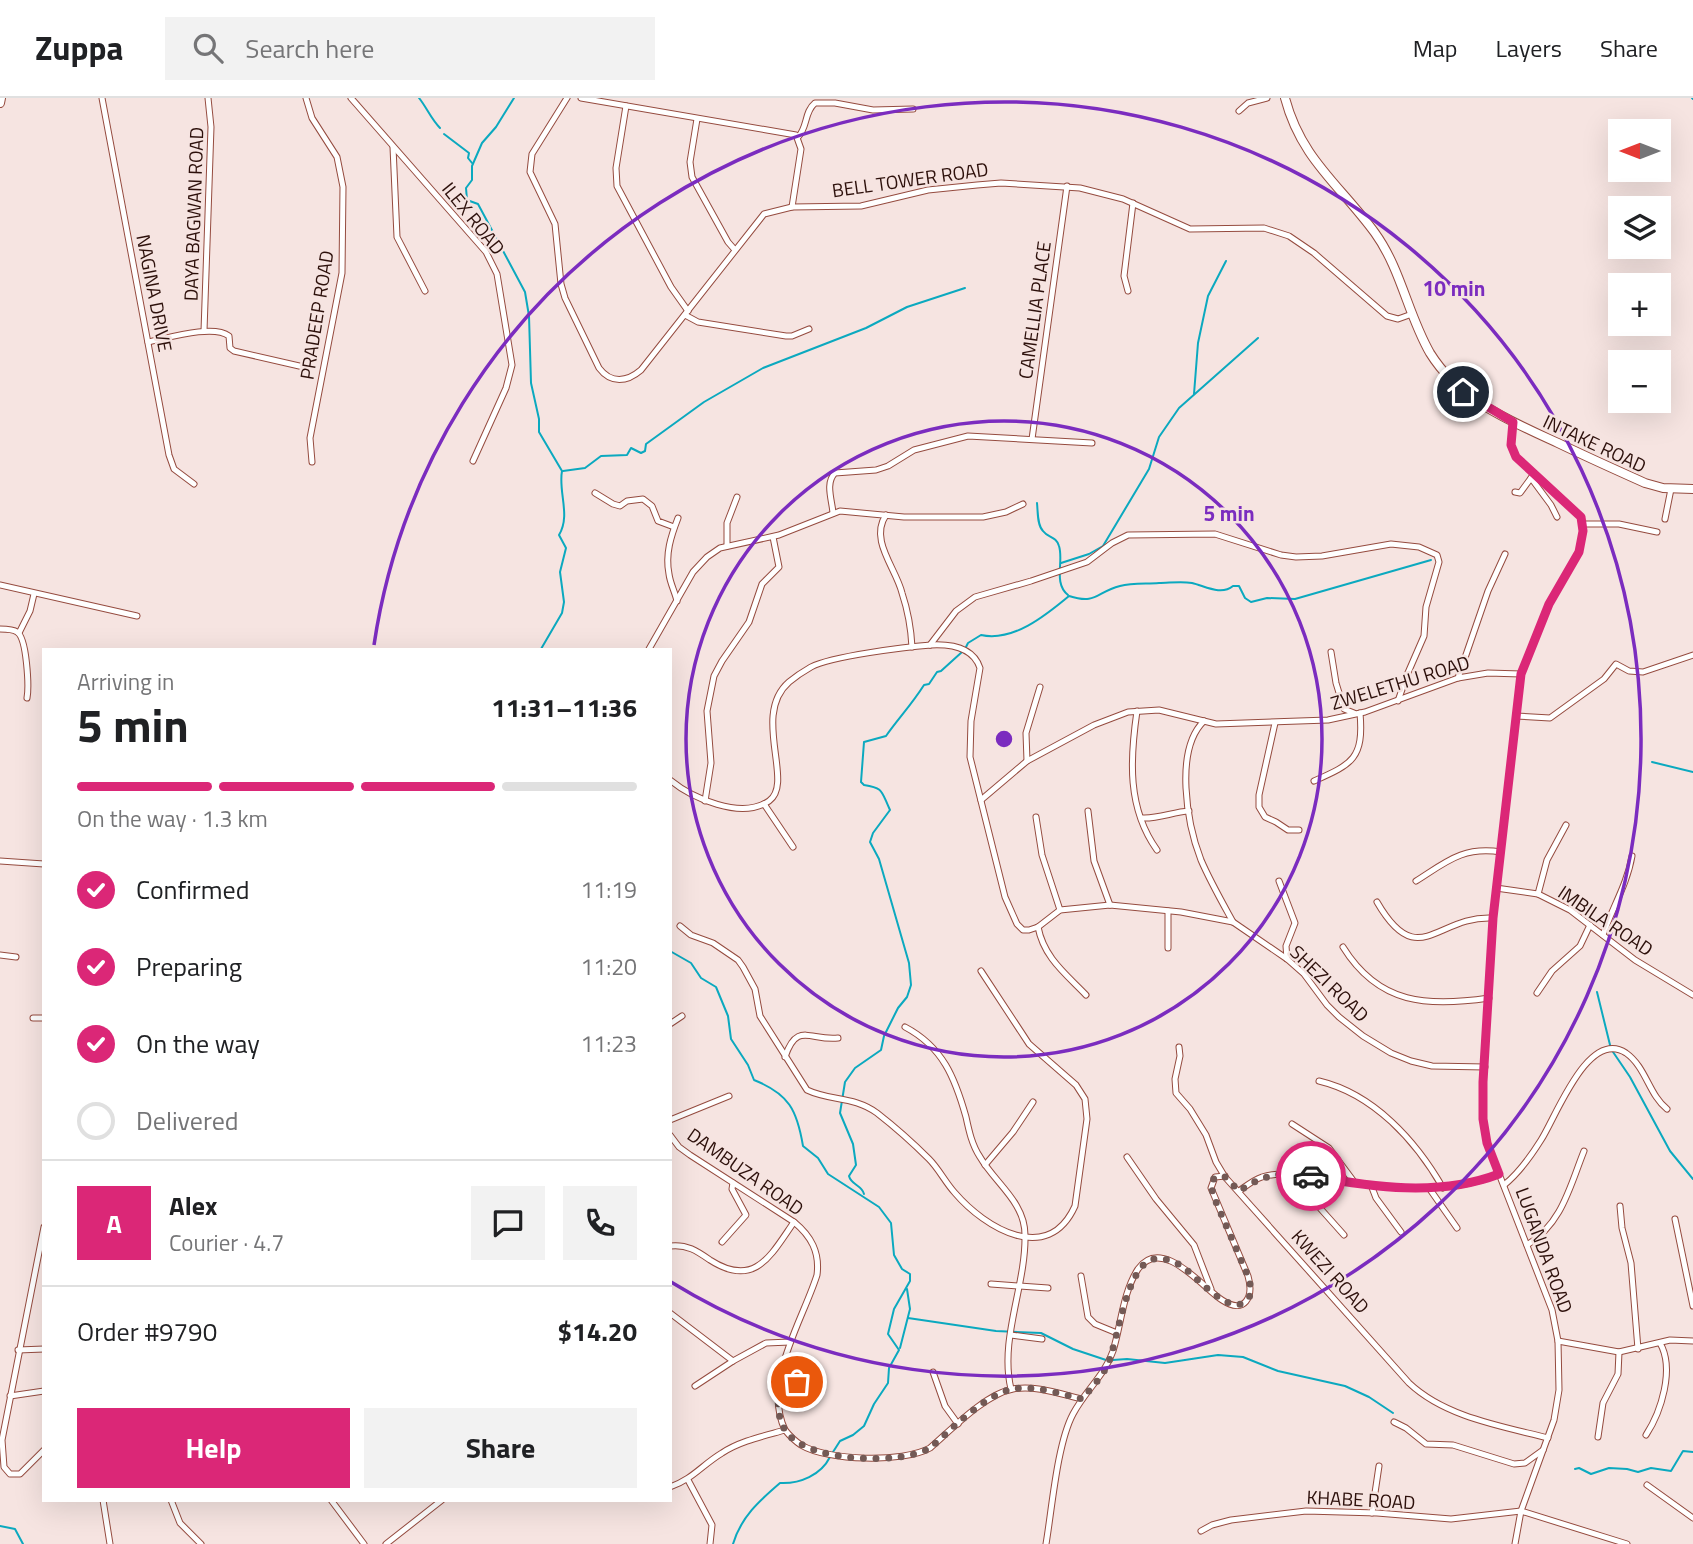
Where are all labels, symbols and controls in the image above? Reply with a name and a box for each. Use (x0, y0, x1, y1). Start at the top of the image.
search box (165, 17, 655, 80)
text: Zuppa (35, 23, 123, 73)
icon: search (189, 29, 227, 67)
text: Search here (245, 29, 374, 68)
text: Map (1413, 30, 1458, 66)
text: Layers (1496, 30, 1562, 66)
text: Share (1600, 30, 1658, 66)
north arrow (1608, 119, 1671, 182)
map controls (1608, 119, 1671, 413)
street label: DAYA BAGWAN ROAD (175, 127, 211, 301)
street label: BELL TOWER ROAD (830, 154, 990, 204)
street label: ILEX ROAD (435, 175, 513, 261)
button: layers (1608, 196, 1671, 259)
street label: NAGINA DRIVE (129, 232, 181, 354)
street label: CAMELLIA PLACE (1010, 239, 1058, 381)
street label: PRADEEP ROAD (291, 248, 341, 382)
text: 10 min (1423, 272, 1485, 304)
button: + (1608, 273, 1671, 336)
button: − (1608, 350, 1671, 413)
pin (1433, 362, 1493, 422)
icon: home (1444, 373, 1482, 411)
street label: INTAKE ROAD (1539, 406, 1651, 480)
text: 5 min (1203, 497, 1255, 529)
street label: ZWELETHU ROAD (1327, 647, 1473, 717)
text: Arriving in (77, 664, 174, 699)
text: 11:31–11:36 (491, 688, 637, 727)
text: 5 min (77, 690, 189, 760)
centre of rings (992, 727, 1016, 751)
text: On the way · 1.3 km (77, 801, 268, 836)
text: Confirmed (136, 870, 250, 909)
icon: check (77, 871, 115, 909)
text: 11:19 (580, 872, 637, 907)
street label: IMBILA ROAD (1553, 877, 1659, 963)
street label: SHEZI ROAD (1284, 938, 1376, 1028)
text: Preparing (136, 947, 242, 986)
icon: check (77, 948, 115, 986)
text: 11:20 (580, 949, 637, 984)
text: On the way (136, 1024, 260, 1063)
icon: check (77, 1025, 115, 1063)
text: 11:23 (580, 1026, 637, 1061)
text: Delivered (136, 1101, 239, 1140)
street label: DAMBUZA ROAD (682, 1120, 810, 1222)
courier (1276, 1141, 1346, 1211)
icon: car (1292, 1157, 1330, 1195)
street label: LUGANDA ROAD (1509, 1183, 1581, 1317)
text: Alex (169, 1186, 217, 1225)
button: chat (471, 1186, 545, 1260)
button: phone (563, 1186, 637, 1260)
text: A (106, 1204, 122, 1243)
street label: KWEZI ROAD (1285, 1222, 1377, 1320)
text: Courier · 4.7 (169, 1225, 284, 1260)
text: Order #9790 (77, 1312, 217, 1351)
text: $14.20 (558, 1312, 637, 1351)
pin (767, 1352, 827, 1412)
icon: bag (778, 1363, 816, 1401)
button: Help (77, 1408, 350, 1488)
button: Share (364, 1408, 637, 1488)
street label: KHABE ROAD (1306, 1482, 1416, 1516)

